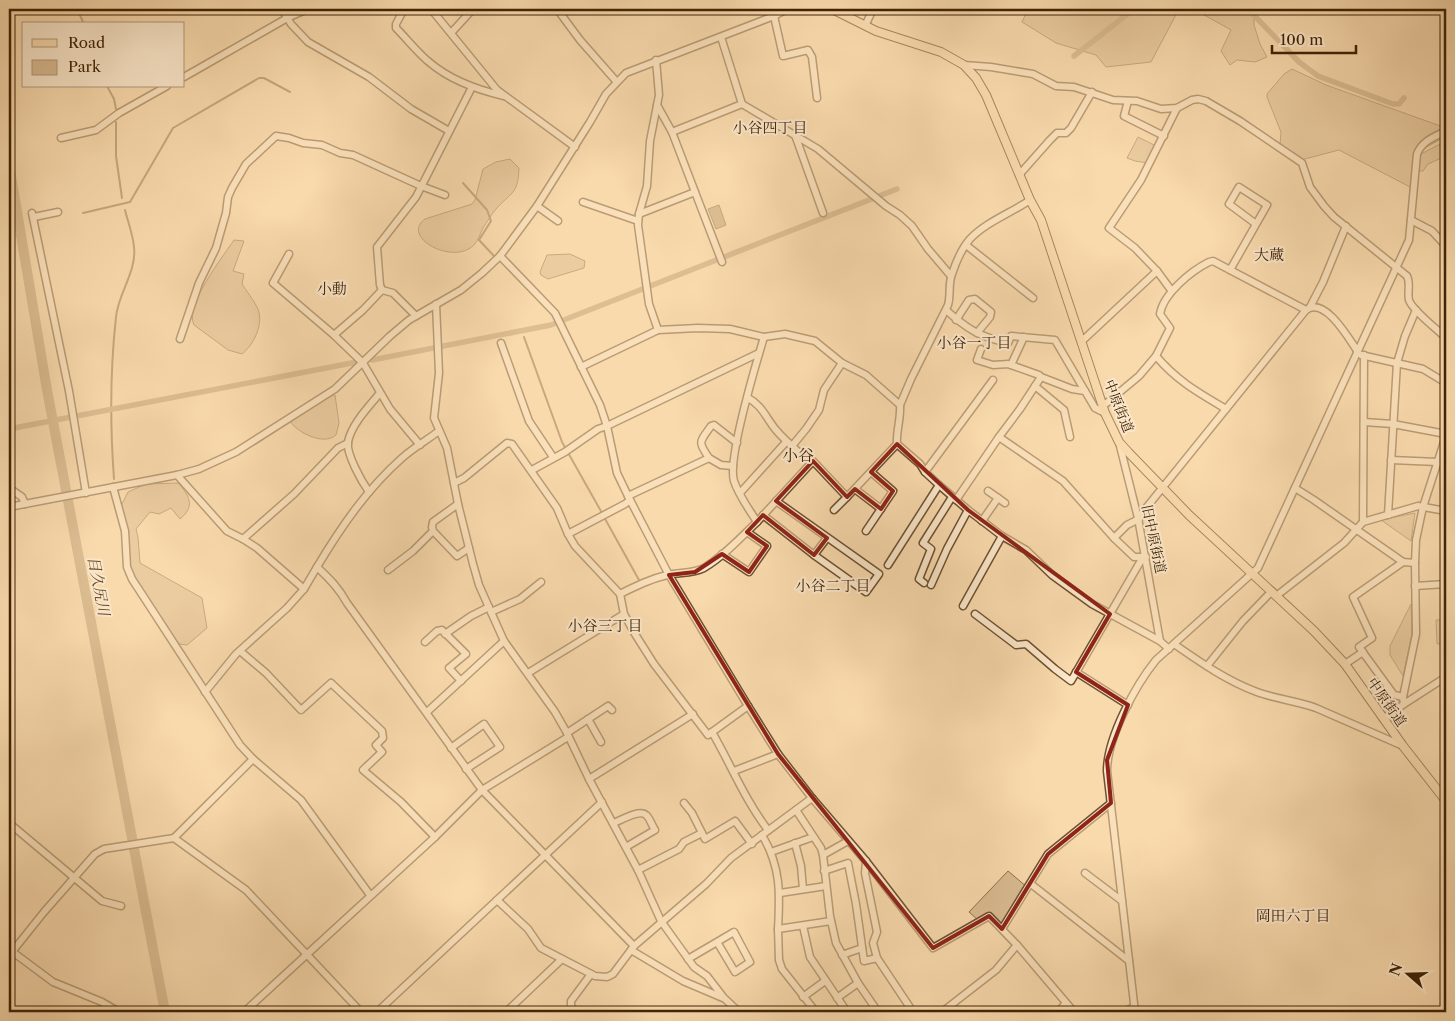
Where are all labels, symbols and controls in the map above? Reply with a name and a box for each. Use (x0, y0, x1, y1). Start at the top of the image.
legend (22, 22, 185, 88)
scale bar (1272, 22, 1356, 54)
text: 100 m (1280, 30, 1323, 49)
text: Road (68, 33, 105, 52)
text: Park (68, 57, 102, 76)
district label: 小谷四丁目 (732, 118, 808, 137)
district label: 大蔵 (1254, 245, 1284, 264)
district label: 小動 (317, 279, 347, 298)
district label: 小谷一丁目 (936, 333, 1012, 352)
street label: 中原街道 (1100, 377, 1138, 435)
district label: 小谷 (782, 445, 814, 465)
street label: 旧中原街道 (1138, 503, 1170, 575)
water label: 目久尻川 (84, 555, 114, 619)
district label: 小谷二丁目 (795, 576, 871, 595)
district label: 小谷三丁目 (567, 616, 643, 635)
street label: 中原街道 (1364, 674, 1410, 730)
district label: 岡田六丁目 (1255, 906, 1331, 925)
north arrow (1382, 948, 1432, 998)
text: N (1385, 961, 1406, 978)

